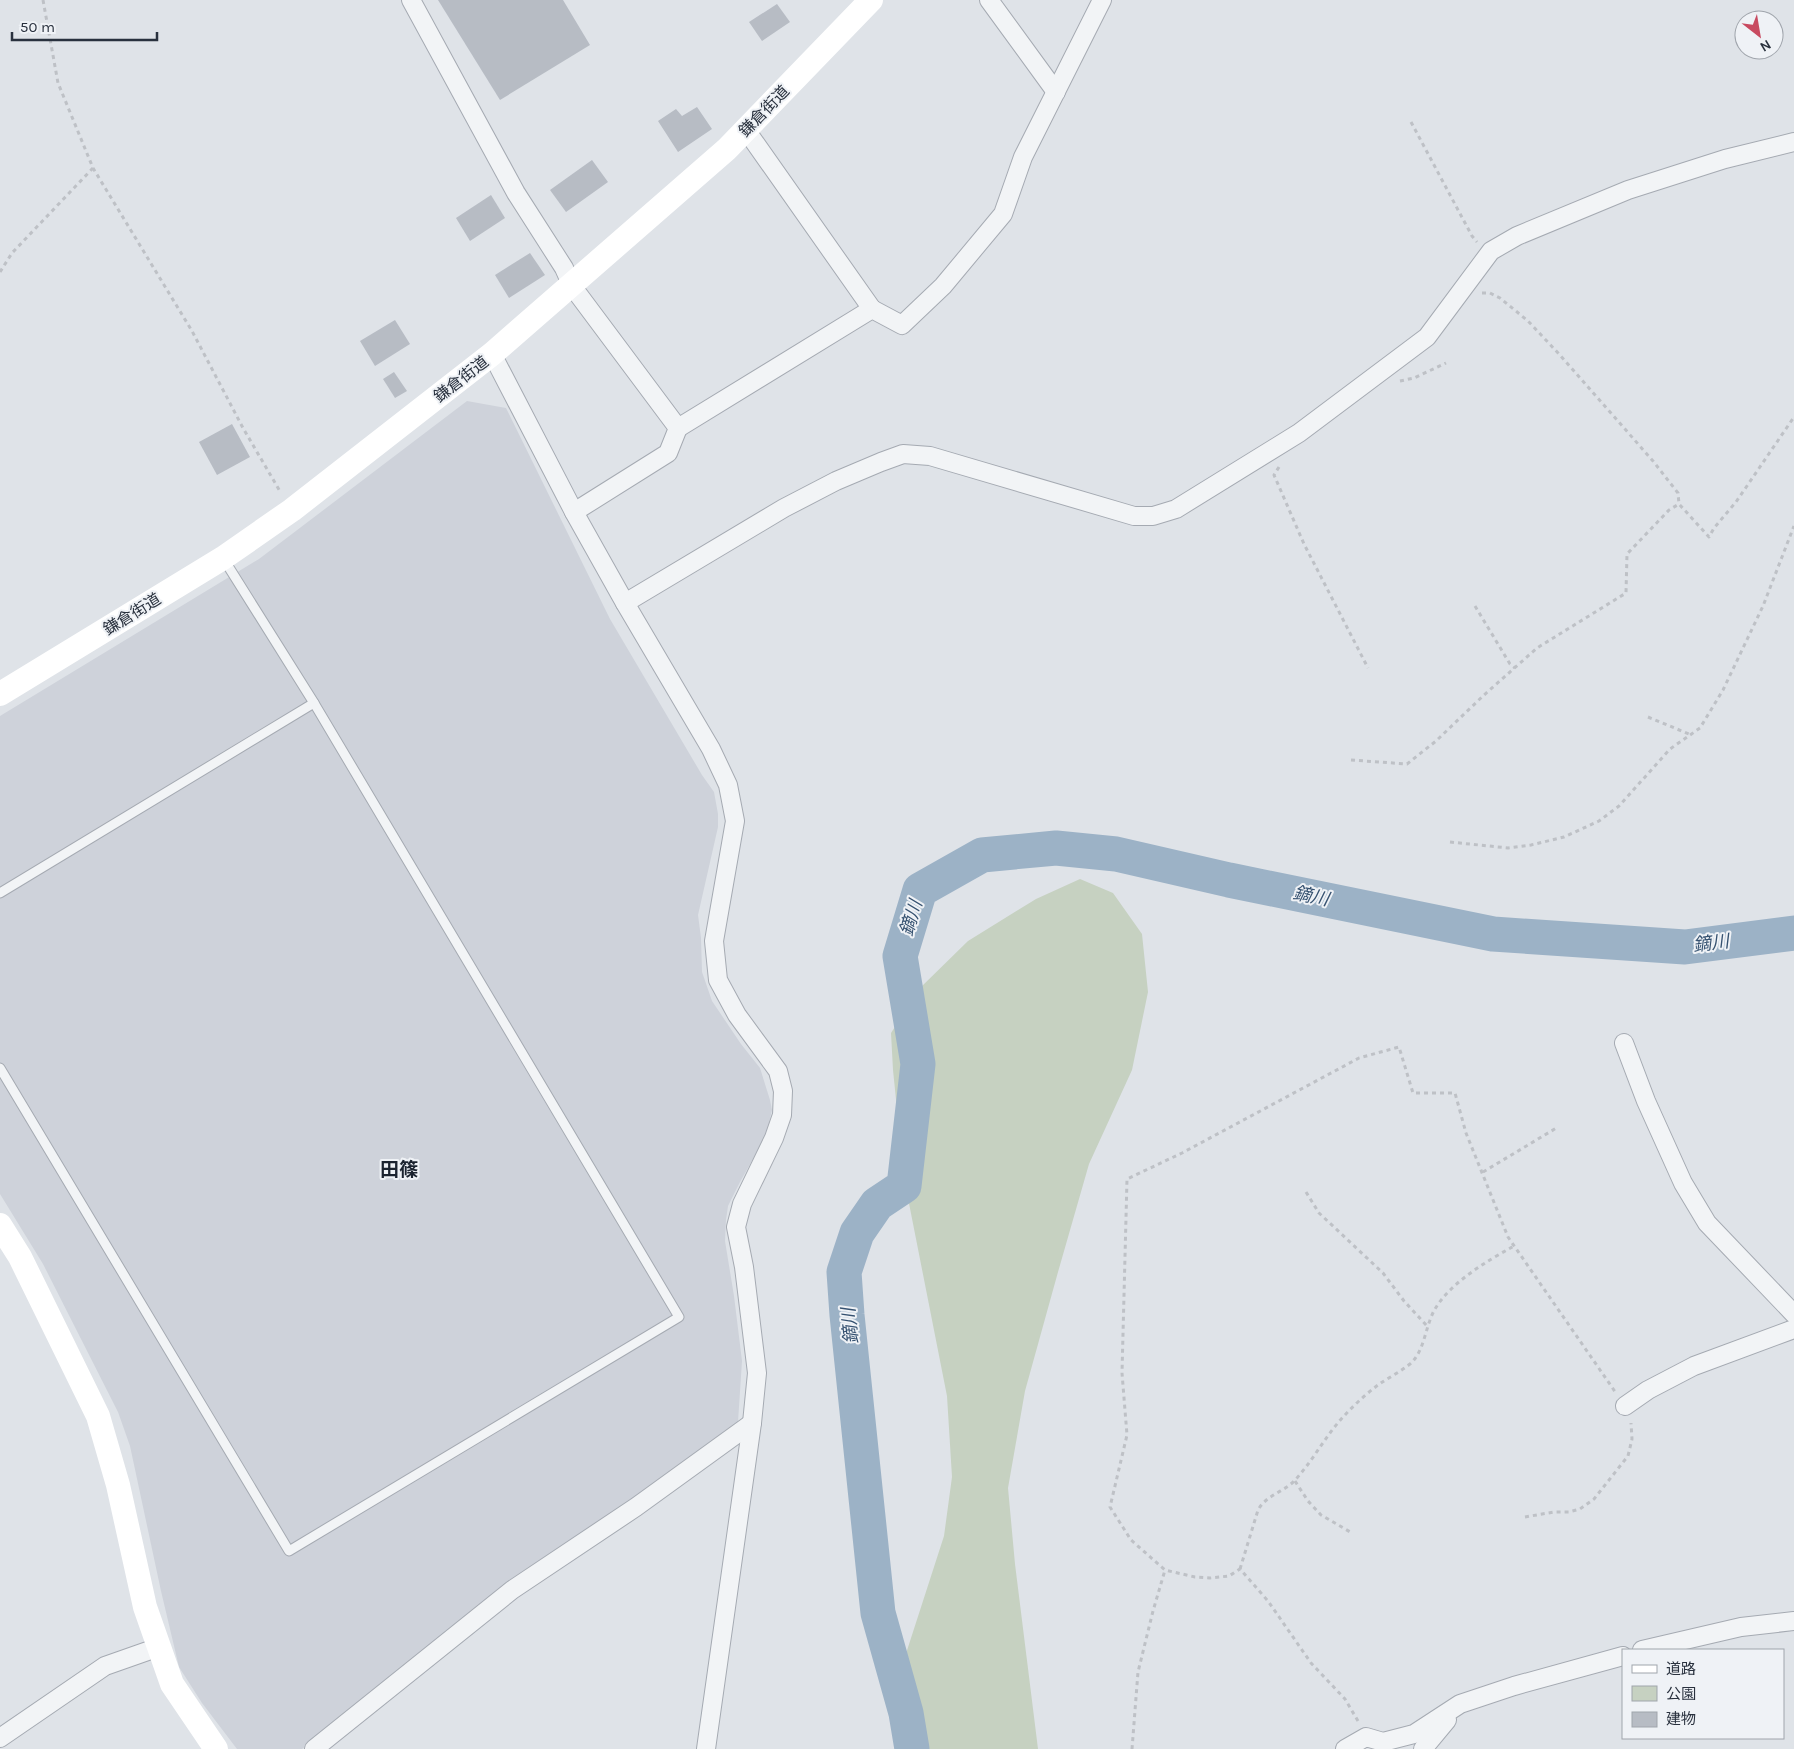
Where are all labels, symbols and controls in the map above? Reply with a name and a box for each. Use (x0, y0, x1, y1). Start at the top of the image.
scale bar (12, 10, 158, 42)
north arrow (1734, 10, 1784, 60)
text: 50 m (20, 18, 55, 36)
text: N (1757, 36, 1774, 56)
street label: 鎌倉街道 (735, 81, 793, 141)
street label: 鎌倉街道 (430, 352, 492, 406)
street label: 鎌倉街道 (100, 589, 164, 639)
water label: 鏑川 (1291, 881, 1333, 911)
water label: 鏑川 (895, 896, 927, 938)
water label: 鏑川 (1692, 930, 1732, 956)
district label: 田篠 (380, 1159, 418, 1181)
water label: 鏑川 (837, 1305, 863, 1345)
legend (1622, 1649, 1784, 1739)
text: 道路 (1666, 1660, 1696, 1678)
text: 公園 (1666, 1685, 1696, 1703)
text: 建物 (1666, 1710, 1696, 1728)

